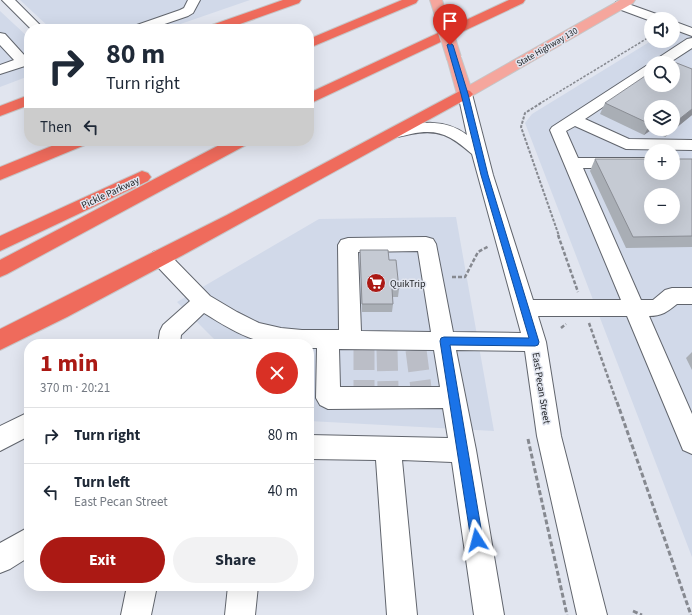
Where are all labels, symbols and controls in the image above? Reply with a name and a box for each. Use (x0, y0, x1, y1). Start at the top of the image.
pin (433, 4, 467, 45)
icon: arrive (439, 10, 461, 32)
map controls (644, 12, 680, 224)
button: sound (644, 12, 680, 48)
street label: State Highway 130 (514, 24, 581, 70)
text: 80 m (106, 34, 165, 74)
icon: right (40, 40, 92, 92)
button: search (644, 56, 680, 92)
text: Turn right (106, 71, 180, 96)
button: layers (644, 100, 680, 136)
icon: left (80, 116, 102, 138)
text: Then (40, 117, 72, 138)
button: + (644, 144, 680, 180)
street label: Pickle Parkway (79, 173, 142, 212)
button: − (644, 188, 680, 224)
supermarket icon: QuikTrip (365, 272, 387, 294)
place label: QuikTrip (390, 277, 426, 291)
text: 1 min (40, 346, 98, 381)
street label: East Pecan Street (528, 351, 554, 425)
button: close (256, 352, 298, 394)
text: 370 m · 20:21 (40, 379, 110, 397)
icon: right (40, 425, 62, 447)
text: Turn right (74, 425, 140, 446)
text: 80 m (268, 425, 298, 446)
text: Turn left (74, 472, 130, 493)
icon: left (40, 481, 62, 503)
text: 40 m (268, 481, 298, 502)
text: East Pecan Street (74, 493, 168, 511)
position arrow (456, 519, 498, 561)
button: Exit (40, 537, 165, 583)
button: Share (173, 537, 298, 583)

